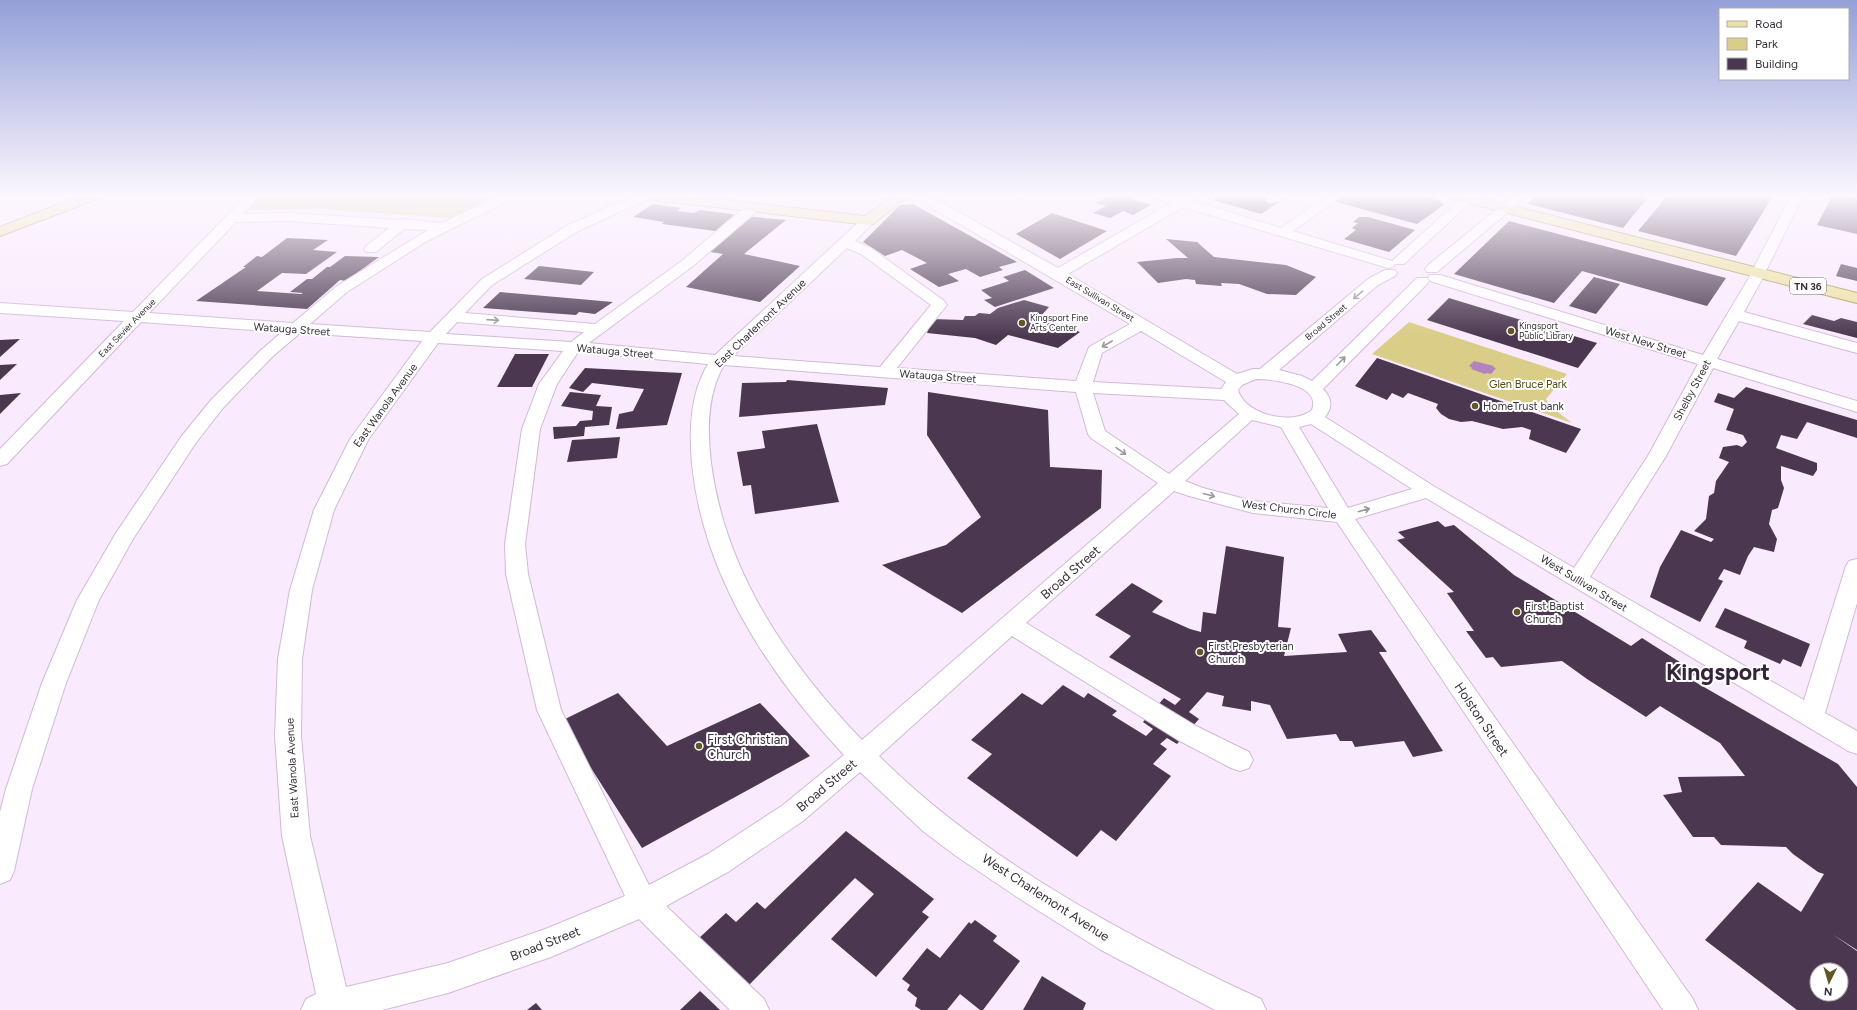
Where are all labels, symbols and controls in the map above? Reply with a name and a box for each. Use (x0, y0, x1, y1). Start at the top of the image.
legend (1719, 8, 1849, 80)
text: Road (1755, 17, 1783, 31)
text: Park (1755, 37, 1778, 51)
text: Building (1755, 57, 1798, 71)
street label: East Sullivan Street (1064, 274, 1137, 324)
street label: East Charlemont Avenue (712, 276, 809, 370)
road number: TN 36 (1790, 278, 1826, 294)
one-way arrow (1352, 290, 1363, 299)
street label: East Sevier Avenue (96, 296, 158, 359)
street label: Broad Street (1303, 301, 1349, 342)
place label: Kingsport Fine Arts Center (1030, 312, 1088, 333)
one-way arrow (486, 317, 499, 324)
marker: Kingsport Fine Arts Center (1017, 318, 1027, 328)
street label: Watauga Street (253, 320, 331, 339)
place label: Kingsport Public Library (1519, 320, 1573, 341)
street label: West New Street (1603, 324, 1688, 361)
marker: Kingsport Public Library (1506, 326, 1516, 336)
one-way arrow (1101, 340, 1113, 348)
street label: Watauga Street (576, 342, 654, 361)
one-way arrow (1336, 356, 1346, 366)
street label: Shelby Street (1671, 358, 1714, 423)
street label: East Wanola Avenue (351, 361, 420, 450)
street label: Watauga Street (899, 367, 977, 386)
park label: Glen Bruce Park (1489, 378, 1568, 391)
place label: HomeTrust bank (1483, 400, 1565, 413)
marker: HomeTrust bank (1470, 401, 1480, 411)
one-way arrow (1115, 447, 1126, 455)
one-way arrow (1203, 492, 1216, 499)
street label: West Church Circle (1241, 497, 1337, 522)
one-way arrow (1358, 506, 1371, 513)
street label: Broad Street (1038, 542, 1103, 602)
street label: West Sullivan Street (1538, 552, 1630, 615)
place label: First Baptist Church (1525, 600, 1584, 626)
marker: First Baptist Church (1512, 607, 1522, 617)
place label: First Presbyterian Church (1208, 640, 1294, 666)
marker: First Presbyterian Church (1195, 647, 1205, 657)
district label: Kingsport (1666, 658, 1770, 686)
street label: Holston Street (1451, 680, 1512, 759)
street label: East Wanola Avenue (283, 718, 302, 818)
place label: First Christian Church (707, 732, 788, 762)
marker: First Christian Church (694, 741, 704, 751)
street label: Broad Street (793, 756, 859, 815)
street label: West Charlemont Avenue (979, 851, 1112, 944)
street label: Broad Street (508, 923, 582, 964)
north arrow (1809, 962, 1849, 1002)
text: N (1823, 985, 1833, 998)

